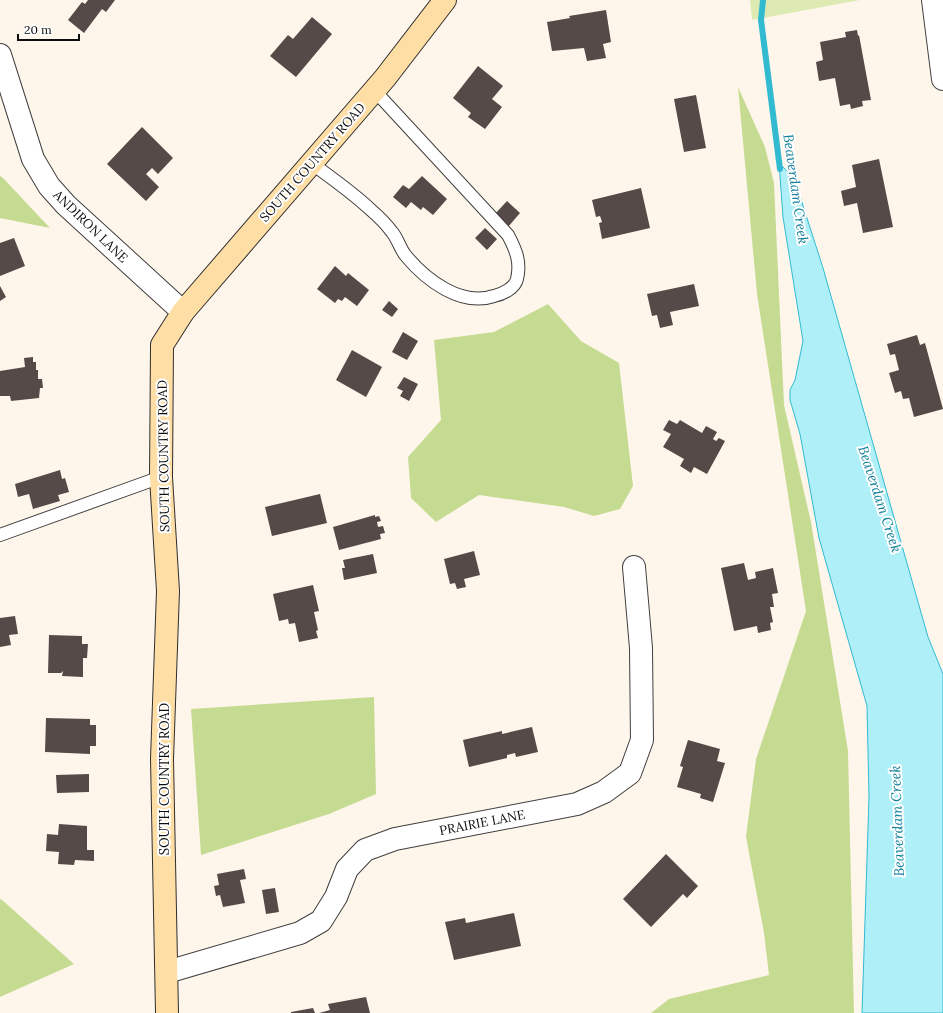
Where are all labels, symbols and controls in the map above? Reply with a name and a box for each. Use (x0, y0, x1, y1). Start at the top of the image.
scale bar (18, 16, 79, 42)
text: 20 m (24, 22, 52, 37)
street label: SOUTH COUNTRY ROAD (256, 99, 369, 225)
water label: Beaverdam Creek (779, 133, 813, 245)
street label: ANDIRON LANE (49, 186, 132, 266)
street label: SOUTH COUNTRY ROAD (154, 379, 173, 532)
water label: Beaverdam Creek (854, 443, 906, 555)
street label: SOUTH COUNTRY ROAD (156, 702, 173, 855)
water label: Beaverdam Creek (886, 765, 908, 877)
street label: PRAIRIE LANE (438, 806, 526, 839)

